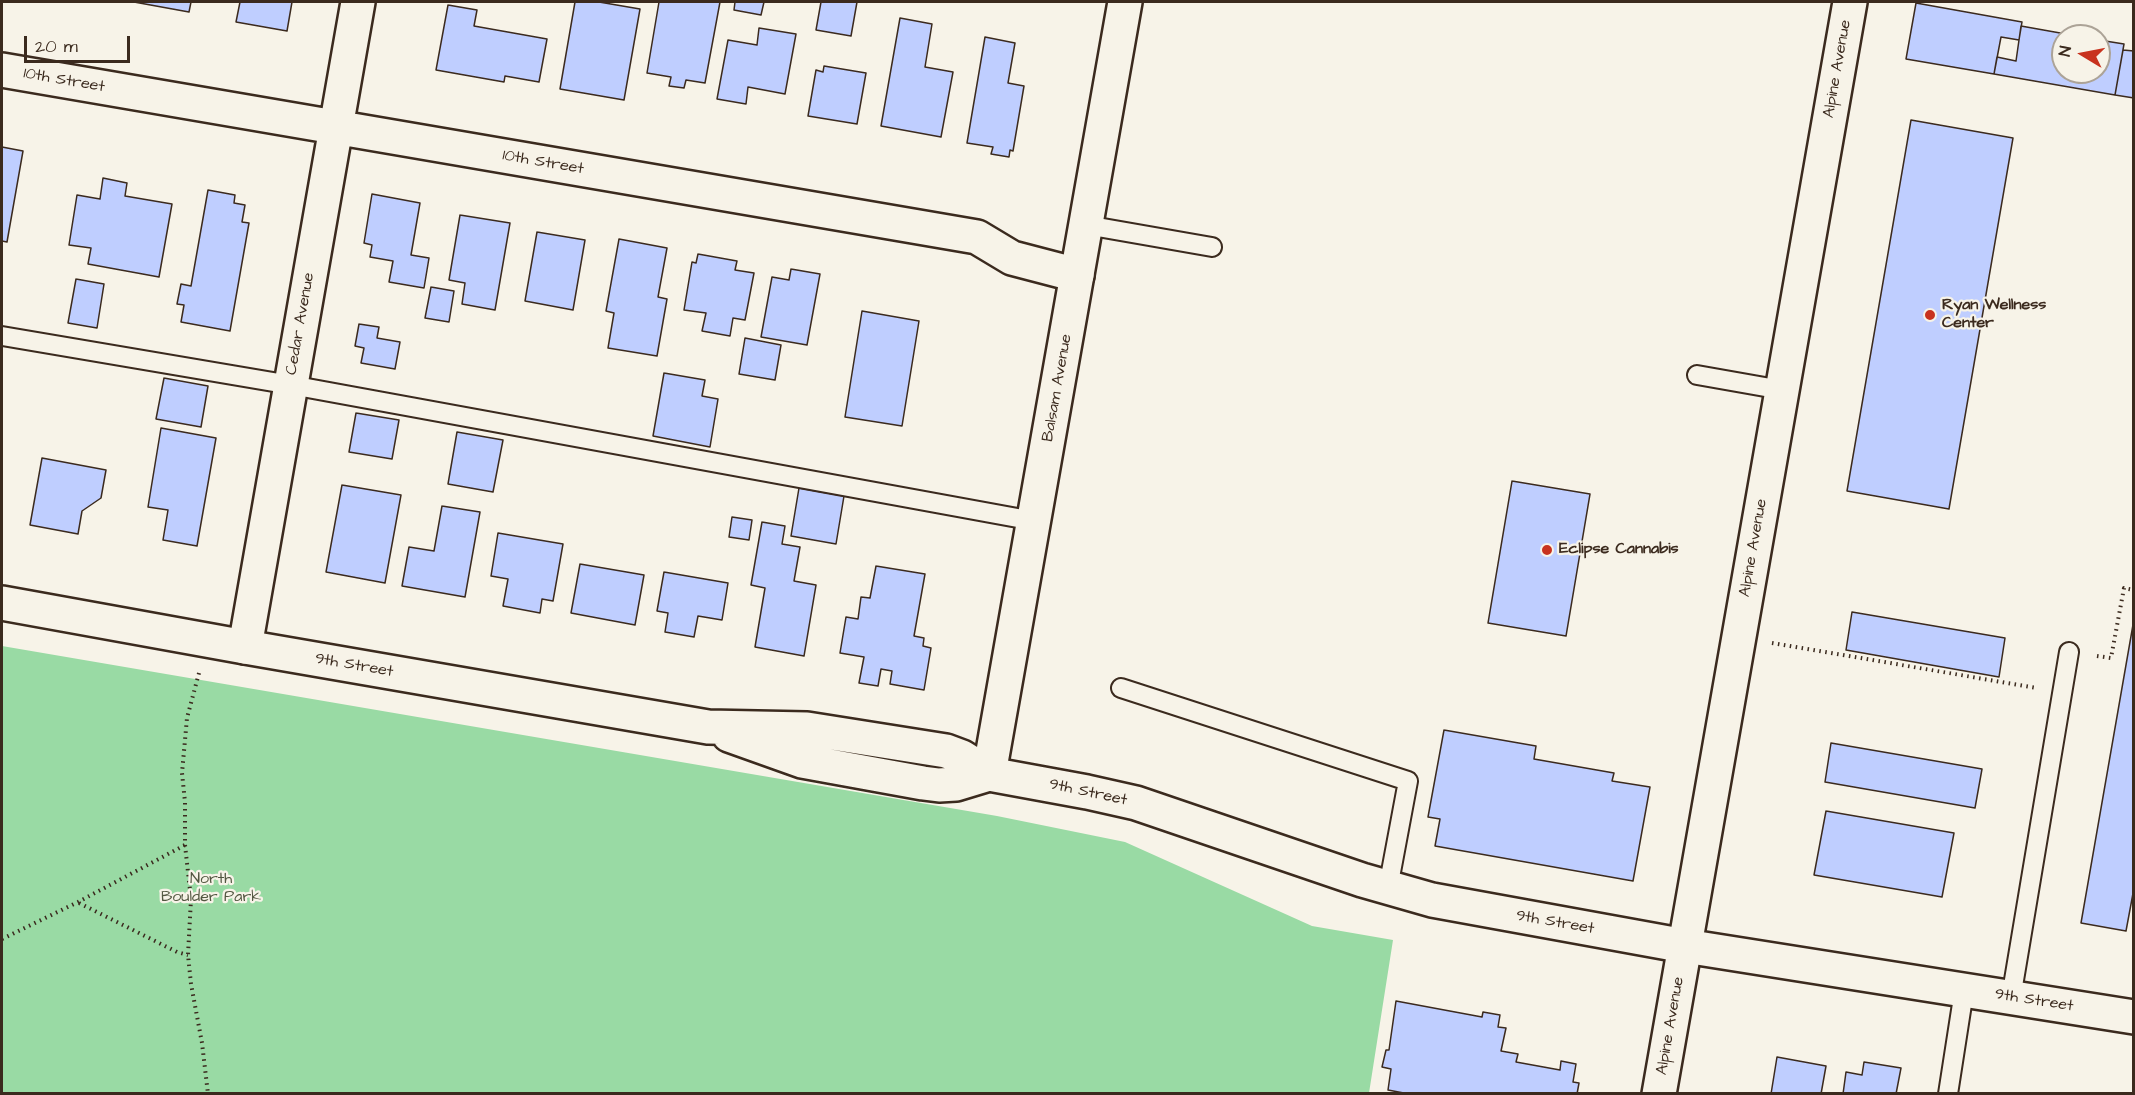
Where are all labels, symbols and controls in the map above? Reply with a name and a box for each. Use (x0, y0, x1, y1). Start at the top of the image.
street label: Alpine Avenue (1820, 19, 1856, 119)
scale bar (27, 24, 134, 62)
north arrow (2051, 24, 2111, 84)
text: 20 m (35, 34, 78, 59)
text: N (2054, 44, 2077, 58)
street label: 10th Street (22, 64, 106, 98)
street label: 10th Street (501, 146, 585, 180)
street label: Cedar Avenue (283, 271, 319, 377)
place label: Ryan Wellness Center (1942, 296, 2046, 334)
marker: Ryan Wellness Center (1923, 308, 1937, 322)
street label: Balsam Avenue (1039, 333, 1077, 443)
street label: Alpine Avenue (1736, 498, 1772, 598)
place label: Eclipse Cannabis (1559, 540, 1679, 560)
marker: Eclipse Cannabis (1540, 543, 1554, 557)
street label: 9th Street (313, 650, 395, 682)
street label: 9th Street (1047, 775, 1129, 811)
park label: North Boulder Park (161, 870, 261, 908)
street label: 9th Street (1514, 907, 1596, 939)
street label: Alpine Avenue (1653, 976, 1689, 1076)
street label: 9th Street (1993, 985, 2075, 1017)

